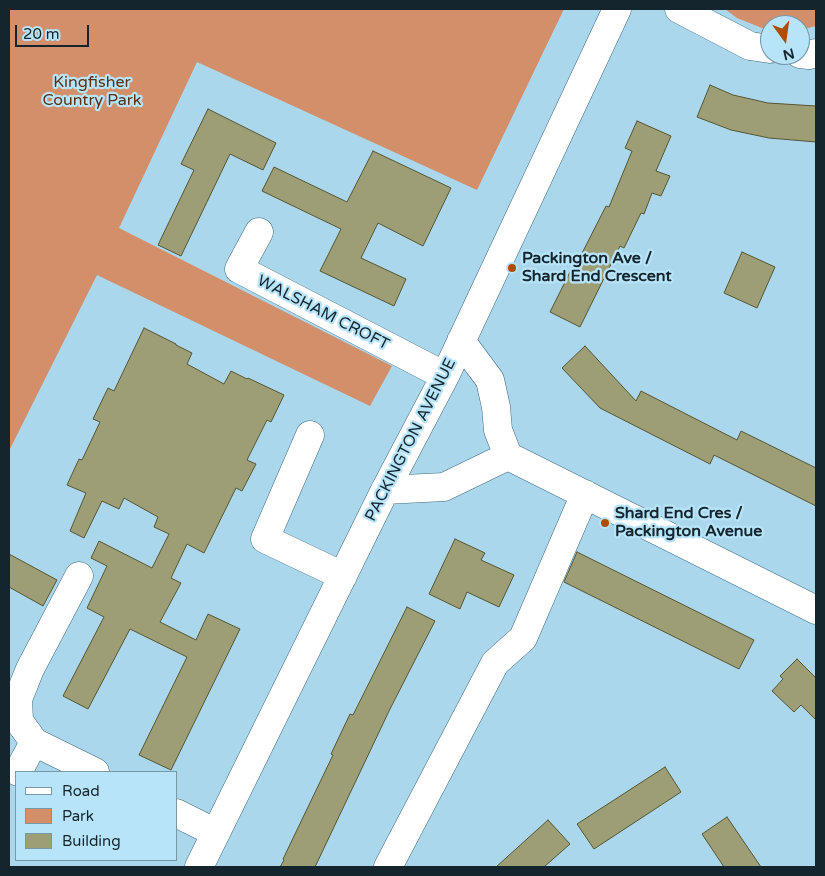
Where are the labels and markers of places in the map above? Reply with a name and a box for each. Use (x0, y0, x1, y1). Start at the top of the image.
place label: Packington Ave / Shard End Crescent (522, 249, 672, 287)
marker: Packington Ave / Shard End Crescent (506, 262, 518, 274)
place label: Shard End Cres / Packington Avenue (615, 504, 762, 542)
marker: Shard End Cres / Packington Avenue (599, 517, 611, 529)

